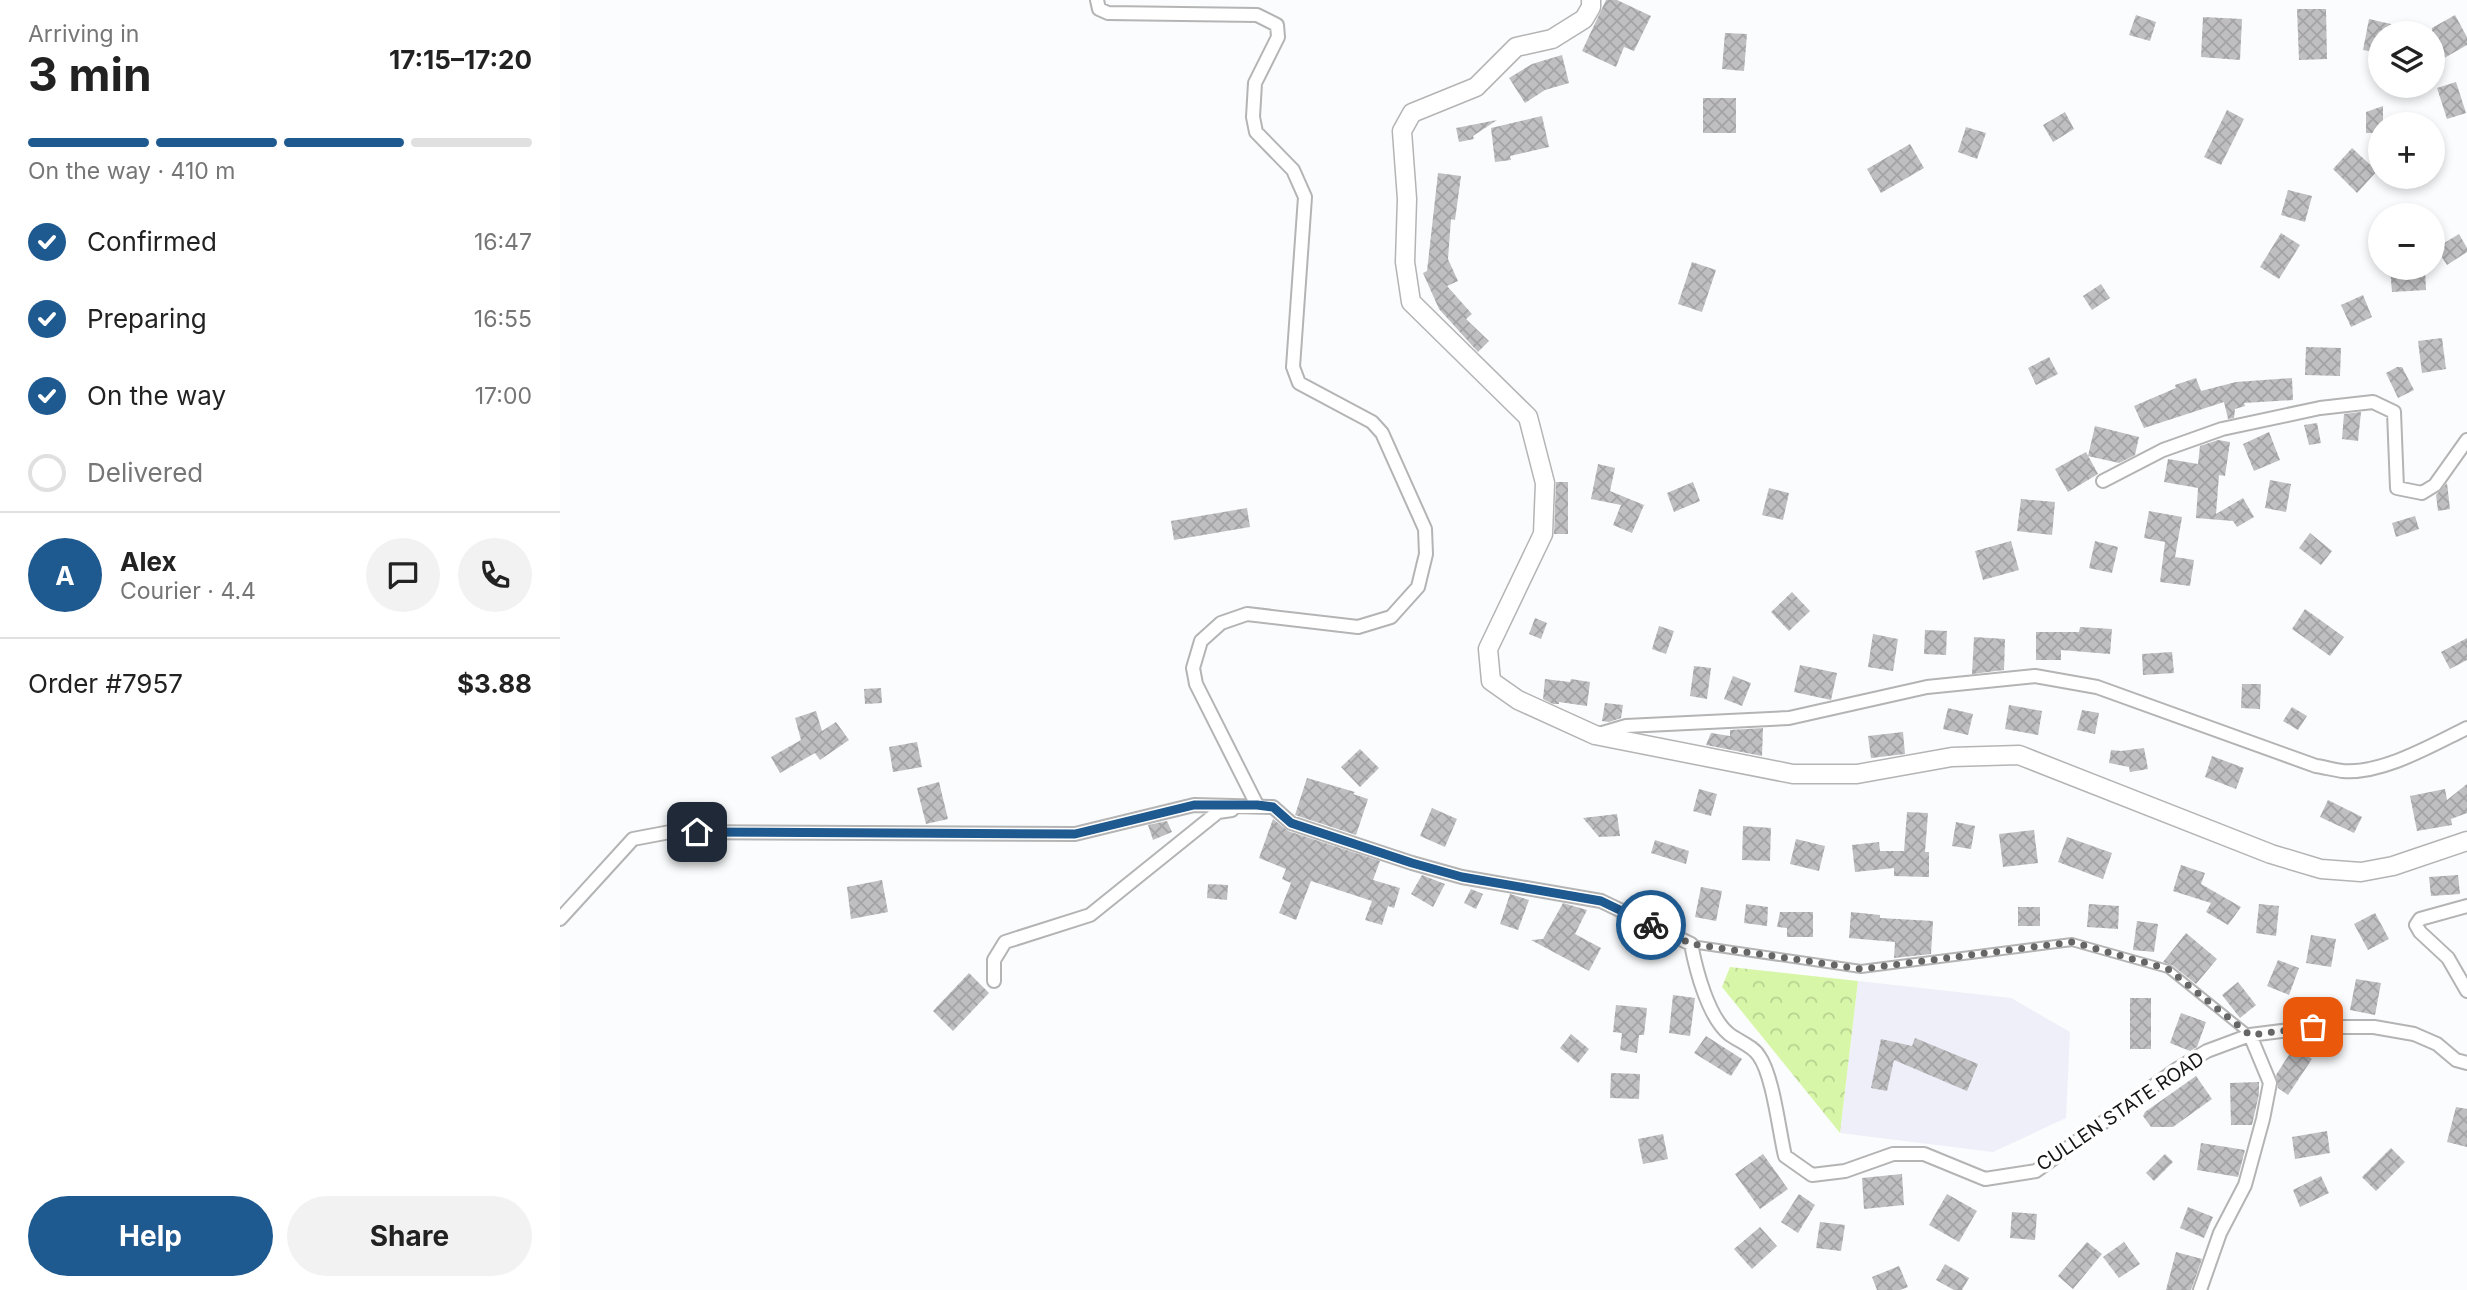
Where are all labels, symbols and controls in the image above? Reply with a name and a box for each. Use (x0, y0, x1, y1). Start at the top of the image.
text: Arriving in (28, 20, 139, 48)
map controls (2368, 21, 2445, 280)
button: layers (2368, 21, 2445, 98)
text: 17:15–17:20 (389, 44, 532, 75)
text: 3 min (28, 46, 152, 102)
button: + (2368, 112, 2445, 189)
text: On the way · 410 m (28, 157, 235, 185)
button: − (2368, 203, 2445, 280)
icon: check (28, 223, 66, 261)
text: Confirmed (87, 226, 217, 257)
text: 16:47 (474, 228, 532, 256)
icon: check (28, 300, 66, 338)
text: Preparing (87, 303, 207, 334)
text: 16:55 (474, 305, 532, 333)
icon: check (28, 377, 66, 415)
text: On the way (87, 380, 226, 411)
text: 17:00 (475, 382, 532, 410)
text: Delivered (87, 457, 203, 488)
button: chat (366, 538, 440, 612)
button: phone (458, 538, 532, 612)
text: Alex (120, 546, 177, 577)
text: A (55, 560, 75, 591)
text: Courier · 4.4 (120, 577, 256, 605)
text: Order #7957 (28, 668, 183, 699)
text: $3.88 (457, 668, 532, 699)
pin (667, 802, 727, 862)
icon: home (678, 813, 716, 851)
courier (1616, 890, 1686, 960)
icon: bike (1632, 906, 1670, 944)
pin (2283, 997, 2343, 1057)
icon: bag (2294, 1008, 2332, 1046)
street label: CULLEN STATE ROAD (2032, 1047, 2208, 1176)
button: Help (28, 1196, 273, 1276)
button: Share (287, 1196, 532, 1276)

